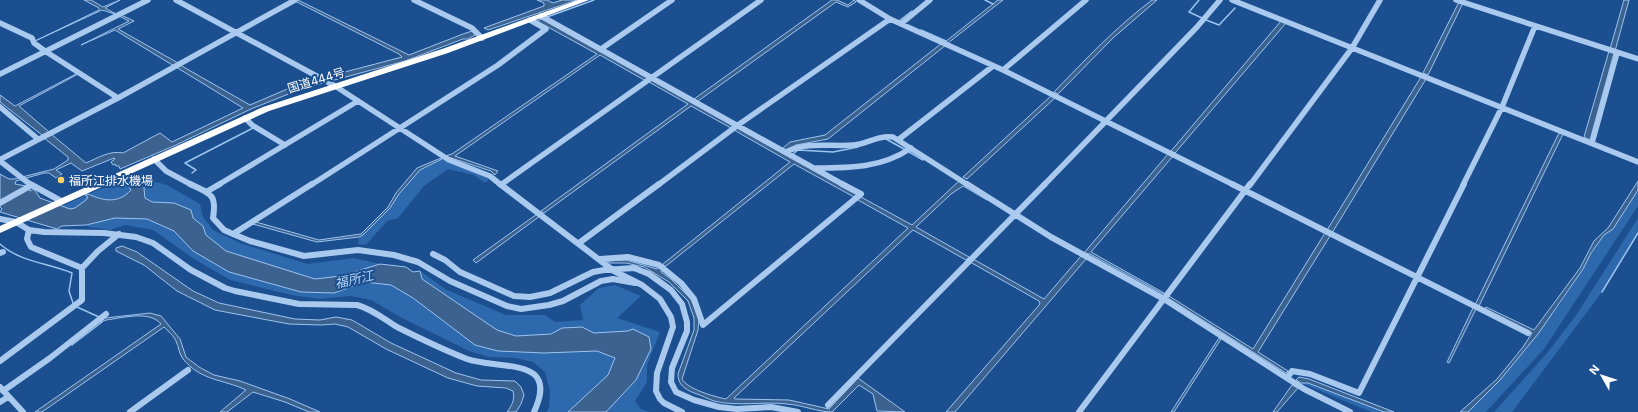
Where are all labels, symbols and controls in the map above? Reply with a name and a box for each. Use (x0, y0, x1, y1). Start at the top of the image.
street label: 国道444号 (285, 64, 347, 96)
place label: 福所江排水機場 (69, 173, 153, 188)
marker: 福所江排水機場 (56, 175, 66, 185)
water label: 福所江 (333, 266, 377, 291)
north arrow (1582, 356, 1622, 396)
text: N (1586, 362, 1602, 377)

